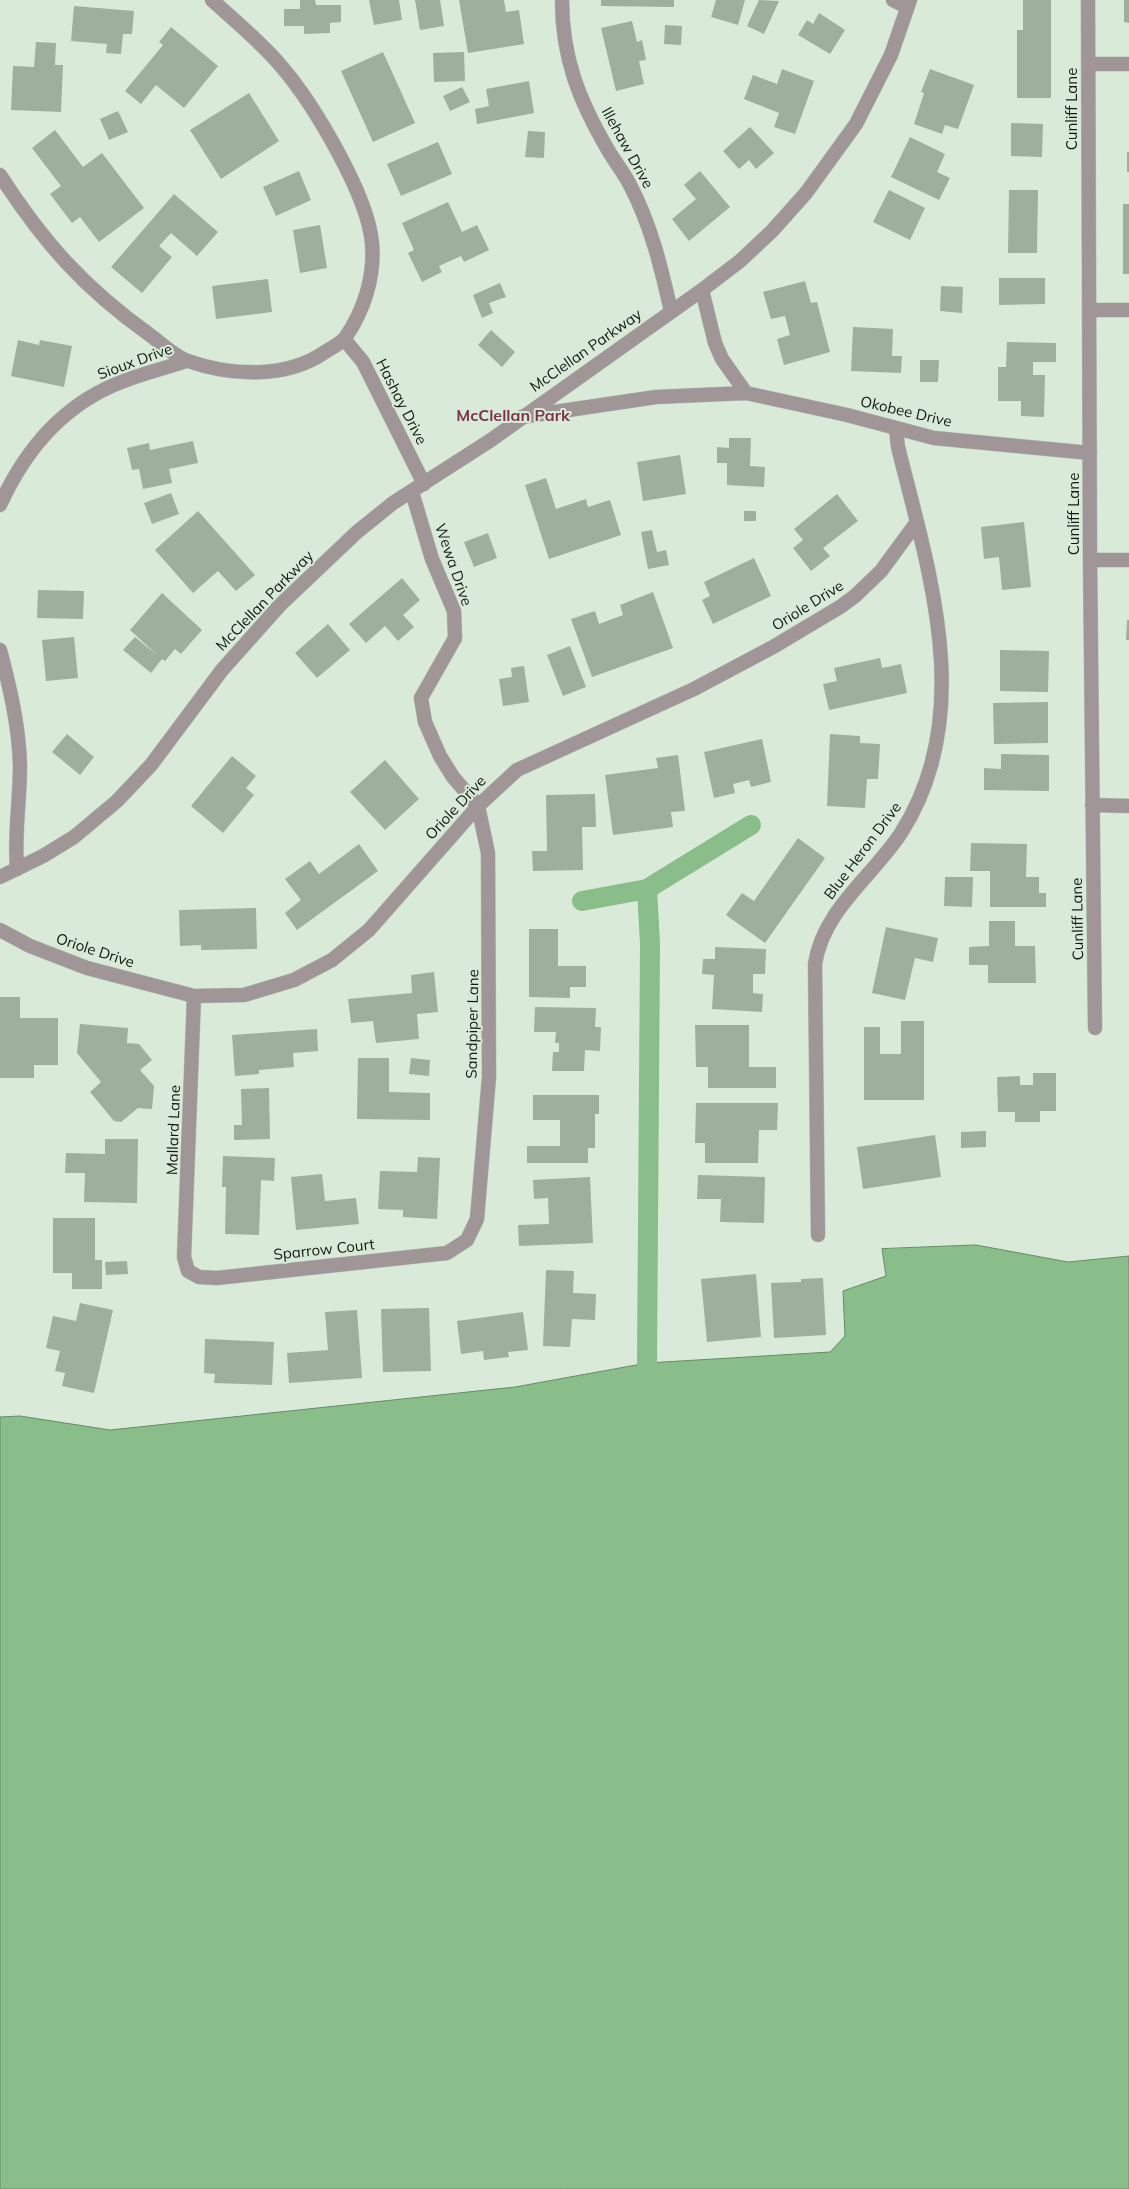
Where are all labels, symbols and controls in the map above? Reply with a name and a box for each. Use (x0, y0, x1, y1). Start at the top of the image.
street label: Cunliff Lane (1063, 68, 1081, 150)
street label: Illehaw Drive (597, 104, 657, 192)
street label: McClellan Parkway (527, 306, 645, 396)
street label: Sioux Drive (95, 340, 175, 384)
street label: Hashay Drive (372, 356, 430, 448)
street label: Okobee Drive (859, 393, 953, 431)
district label: McClellan Park (456, 406, 570, 426)
street label: Cunliff Lane (1065, 473, 1083, 555)
street label: Wewa Drive (431, 521, 475, 609)
street label: McClellan Parkway (213, 547, 317, 655)
street label: Oriole Drive (769, 577, 847, 635)
street label: Oriole Drive (422, 772, 490, 844)
street label: Blue Heron Drive (821, 799, 905, 903)
street label: Cunliff Lane (1068, 878, 1088, 960)
street label: Oriole Drive (54, 930, 136, 972)
street label: Sandpiper Lane (463, 969, 483, 1079)
street label: Mallard Lane (163, 1085, 185, 1175)
street label: Sparrow Court (273, 1236, 375, 1264)

